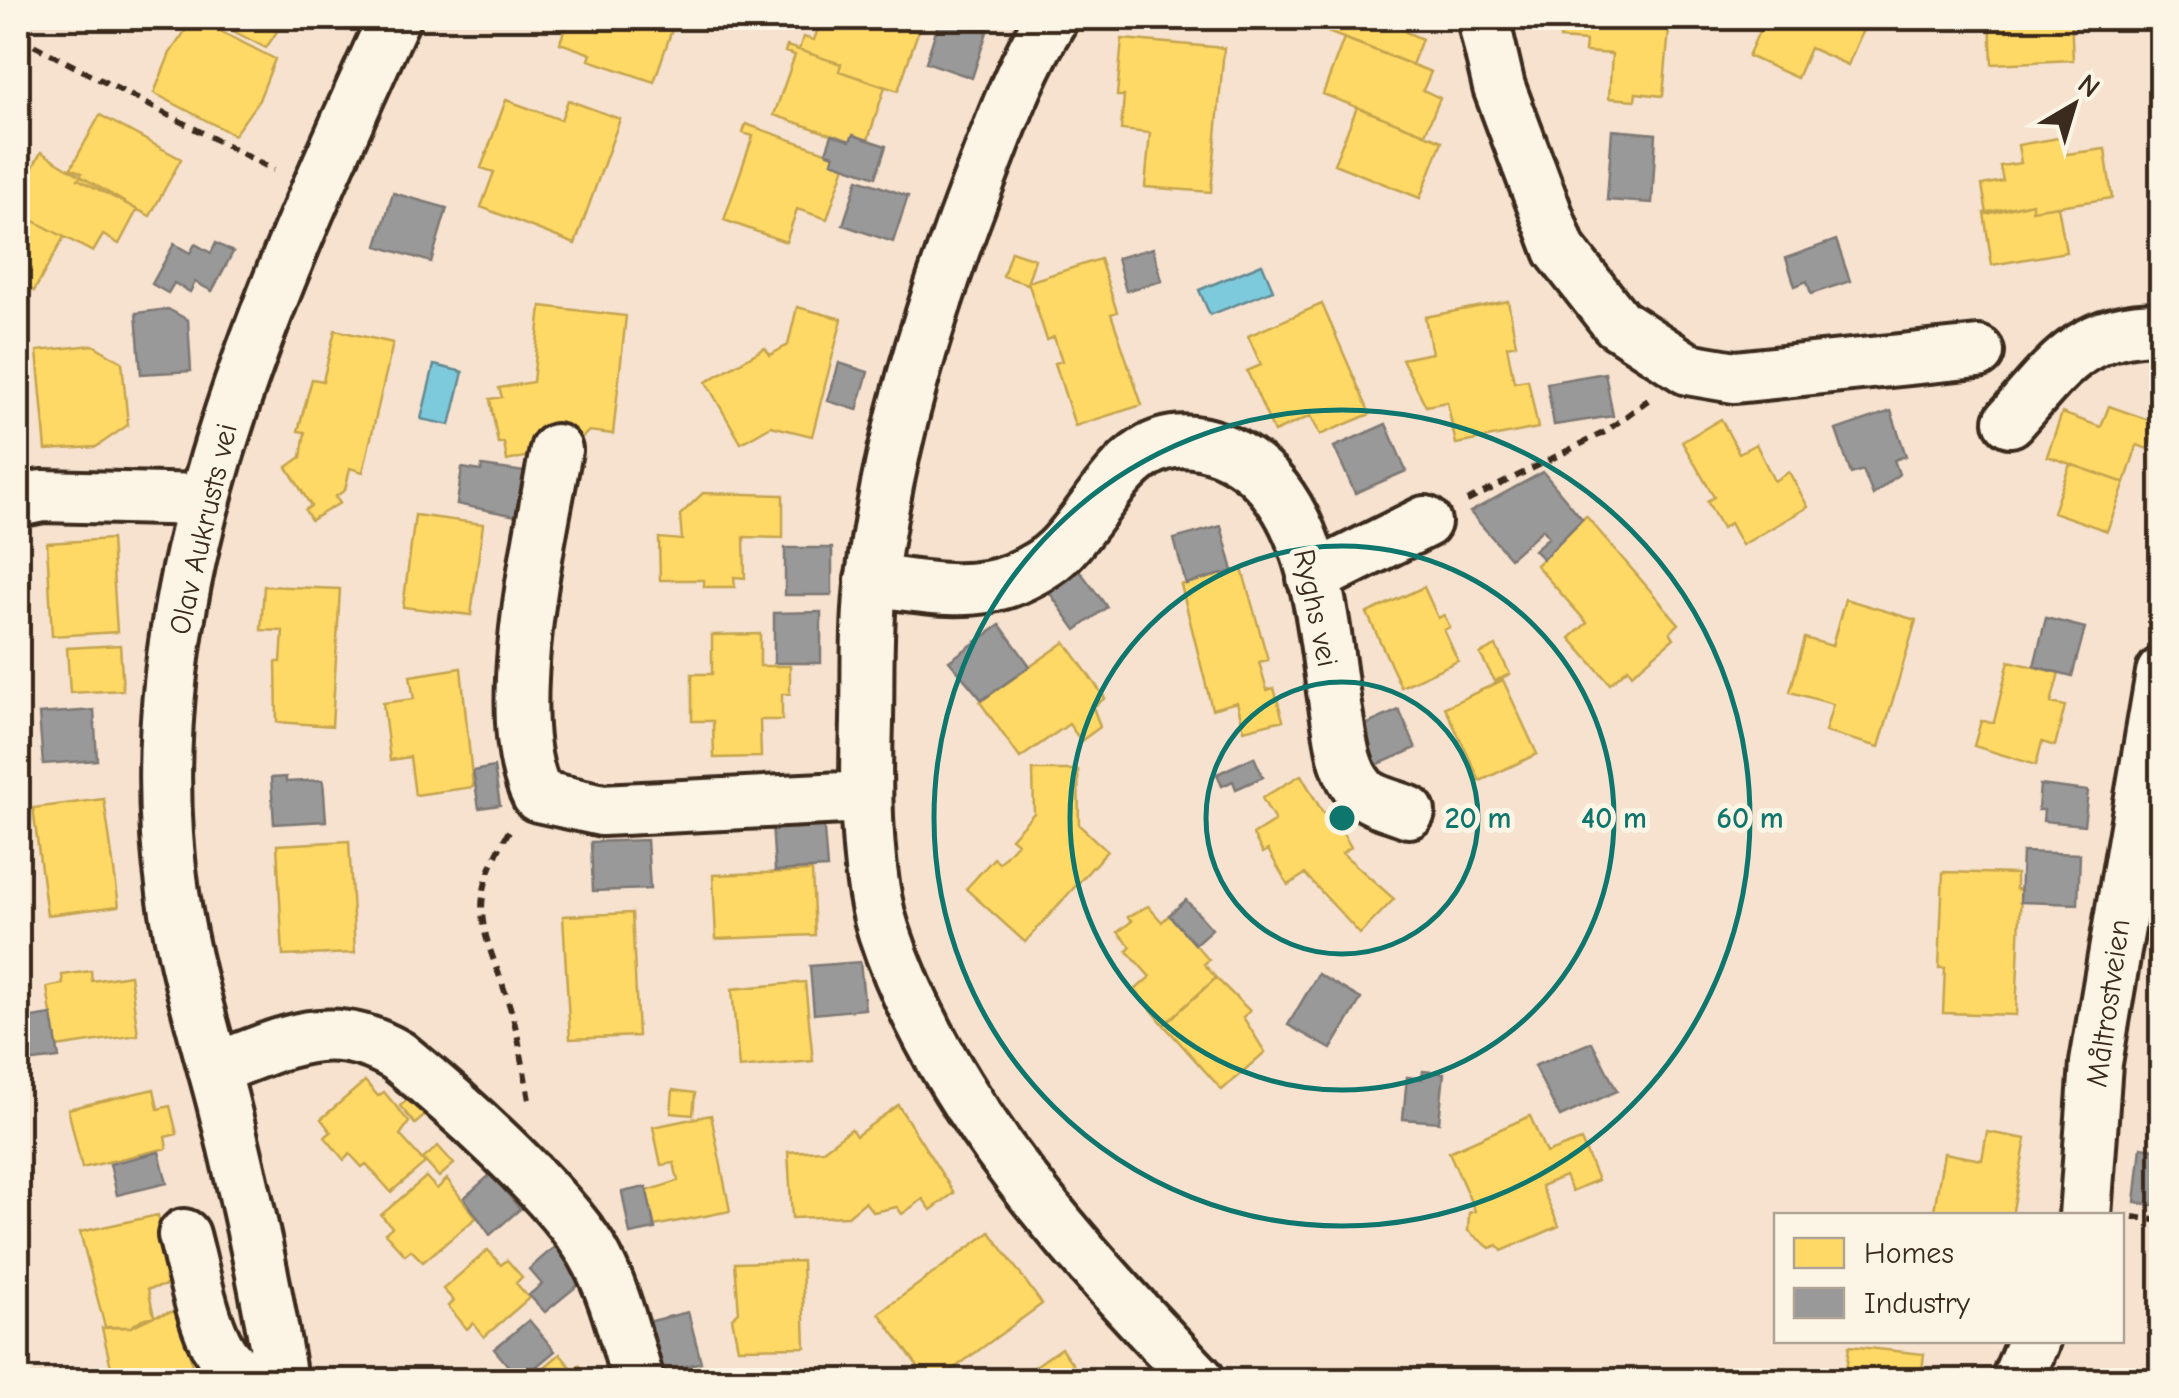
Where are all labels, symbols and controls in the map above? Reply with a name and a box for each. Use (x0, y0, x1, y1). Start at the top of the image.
north arrow (2024, 55, 2124, 155)
text: N (2072, 68, 2106, 104)
street label: Olav Aukrusts vei (162, 420, 245, 638)
street label: Ryghs vei (1286, 546, 1345, 670)
centre of rings (1324, 800, 1360, 836)
text: 20 m (1445, 801, 1511, 836)
text: 40 m (1581, 801, 1647, 836)
text: 60 m (1716, 801, 1784, 836)
street label: Måltrostveien (2079, 917, 2138, 1089)
legend (1774, 1213, 2124, 1343)
text: Homes (1864, 1236, 1954, 1271)
text: Industry (1864, 1286, 1971, 1321)

